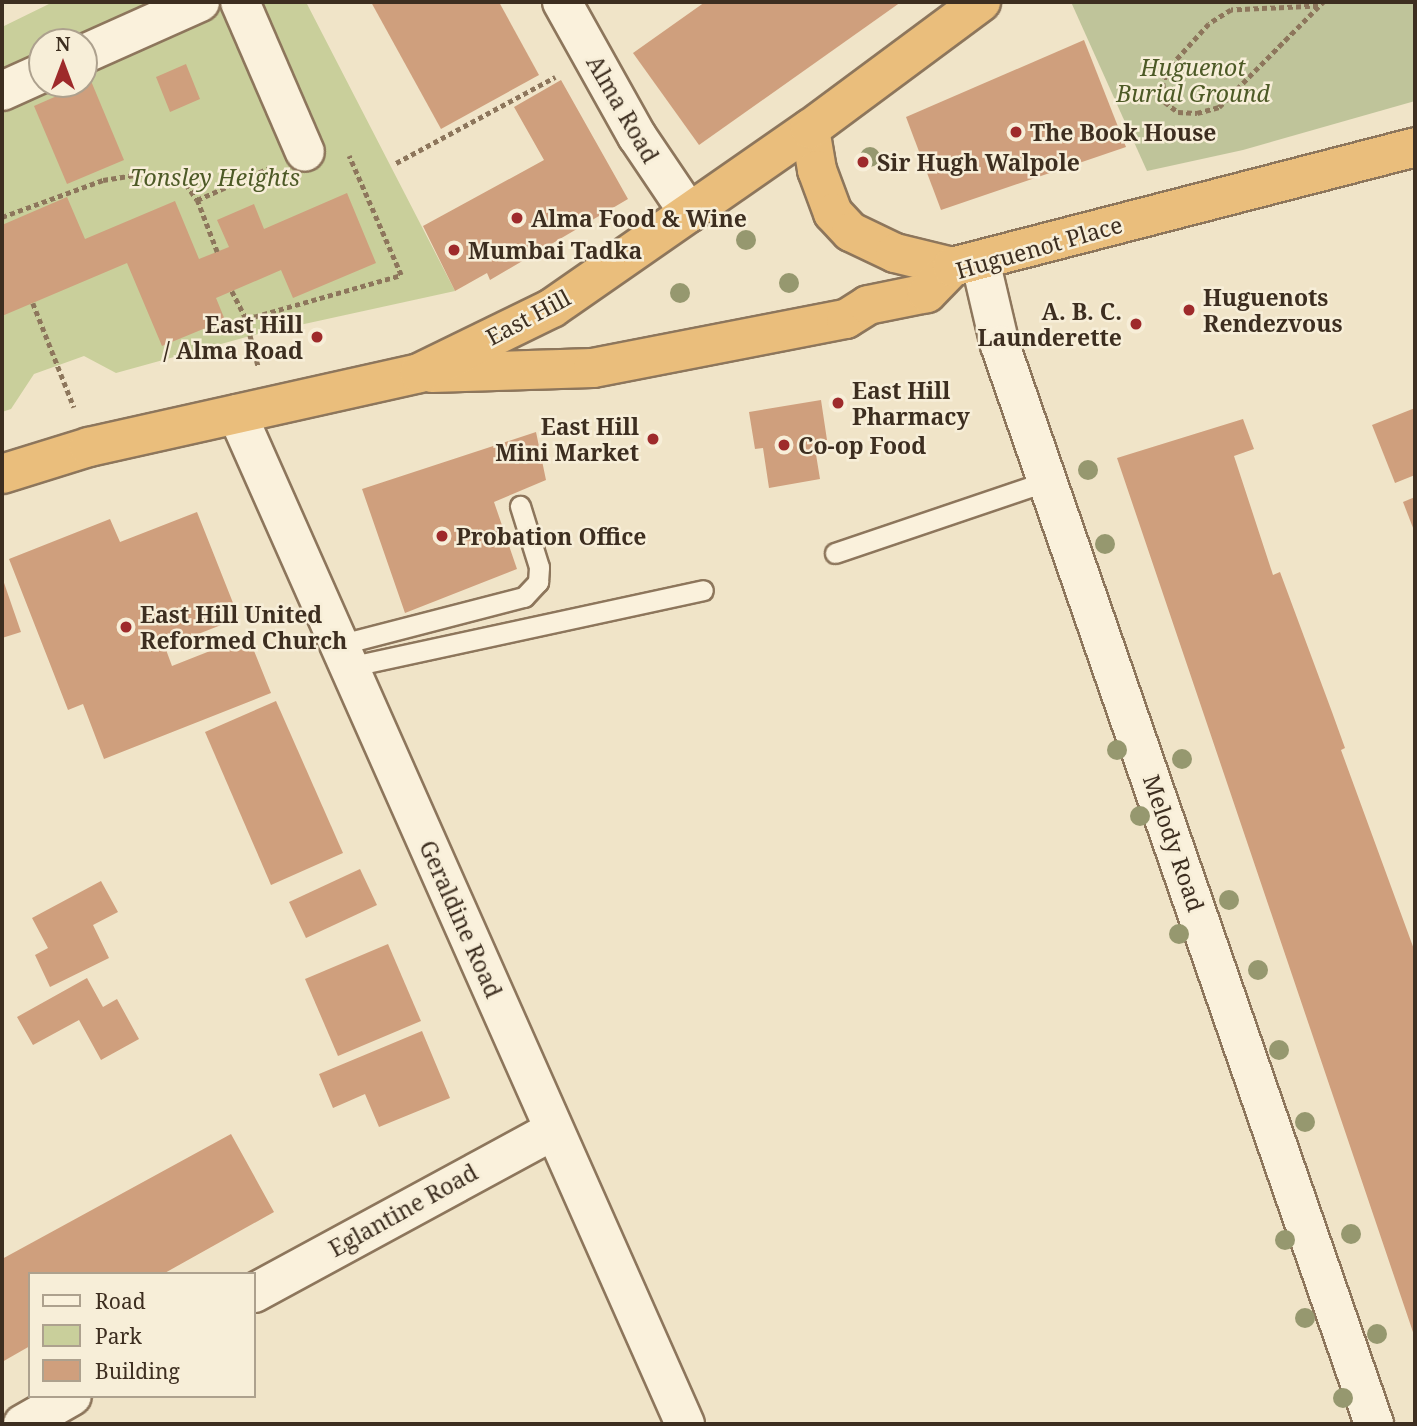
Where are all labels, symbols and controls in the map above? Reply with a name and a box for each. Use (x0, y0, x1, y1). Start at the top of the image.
north arrow (28, 28, 98, 98)
text: N (56, 31, 70, 57)
street label: Alma Road (581, 50, 665, 168)
park label: Huguenot Burial Ground (1116, 53, 1270, 107)
place label: The Book House (1030, 118, 1216, 146)
marker: The Book House (1008, 124, 1024, 140)
place label: Sir Hugh Walpole (877, 148, 1080, 176)
marker: Sir Hugh Walpole (855, 154, 871, 170)
park label: Tonsley Heights (130, 163, 300, 191)
place label: Alma Food & Wine (531, 204, 747, 232)
marker: Alma Food & Wine (509, 210, 525, 226)
street label: Huguenot Place (953, 210, 1125, 284)
place label: Mumbai Tadka (468, 236, 642, 264)
marker: Mumbai Tadka (446, 242, 462, 258)
street label: East Hill (481, 283, 575, 351)
place label: Huguenots Rendezvous (1203, 283, 1343, 337)
place label: A. B. C. Launderette (977, 297, 1122, 351)
marker: Huguenots Rendezvous (1181, 302, 1197, 318)
place label: East Hill / Alma Road (163, 310, 303, 364)
marker: A. B. C. Launderette (1128, 316, 1144, 332)
marker: East Hill / Alma Road (309, 329, 325, 345)
place label: East Hill Pharmacy (852, 376, 970, 430)
marker: East Hill Pharmacy (830, 395, 846, 411)
place label: East Hill Mini Market (495, 412, 639, 466)
marker: East Hill Mini Market (645, 431, 661, 447)
place label: Co-op Food (798, 431, 926, 459)
marker: Co-op Food (776, 437, 792, 453)
place label: Probation Office (456, 522, 646, 550)
marker: Probation Office (434, 528, 450, 544)
place label: East Hill United Reformed Church (140, 600, 347, 654)
marker: East Hill United Reformed Church (118, 619, 134, 635)
street label: Melody Road (1138, 771, 1210, 915)
street label: Geraldine Road (414, 836, 508, 1002)
street label: Eglantine Road (324, 1158, 482, 1262)
legend (28, 1272, 256, 1398)
text: Road (95, 1287, 146, 1315)
text: Park (95, 1322, 142, 1350)
text: Building (95, 1357, 180, 1385)

